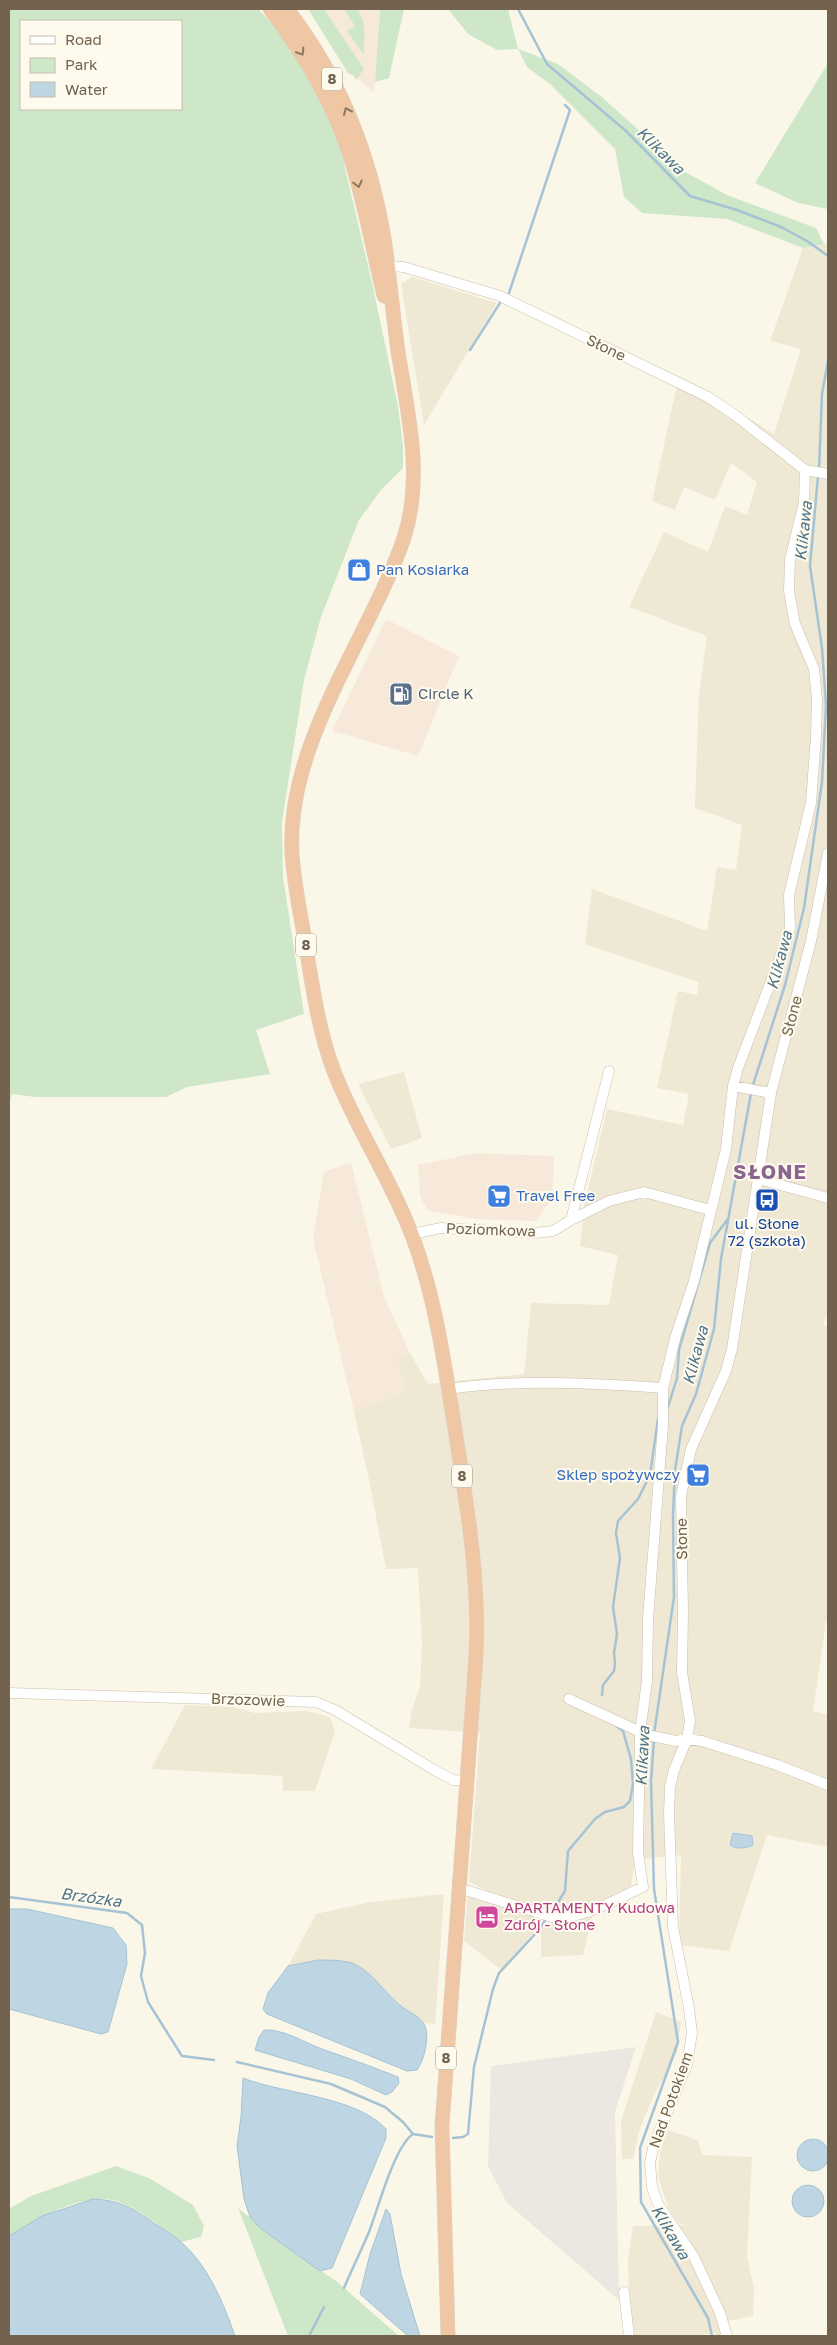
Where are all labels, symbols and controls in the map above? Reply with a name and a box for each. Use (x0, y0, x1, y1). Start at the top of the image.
legend (20, 20, 182, 110)
text: Road (65, 30, 102, 48)
one-way arrow (294, 46, 304, 55)
text: Park (65, 55, 98, 73)
road number: 8 (322, 68, 342, 90)
text: Water (65, 80, 108, 98)
one-way arrow (343, 107, 354, 116)
water label: Klikawa (633, 122, 690, 179)
one-way arrow (352, 179, 363, 188)
street label: Słone (584, 330, 629, 364)
water label: Klikawa (790, 499, 816, 562)
shop icon: Pan Kosiarka (346, 557, 372, 583)
place label: Pan Kosiarka (376, 560, 469, 578)
fuel station icon: Circle K (388, 681, 414, 707)
place label: Circle K (418, 684, 474, 702)
water label: Klikawa (762, 928, 797, 991)
road number: 8 (296, 934, 316, 956)
street label: Słone (777, 993, 805, 1038)
district label: SŁONE (733, 1159, 807, 1183)
supermarket icon: Travel Free (486, 1183, 512, 1209)
place label: Travel Free (516, 1186, 596, 1204)
bus stop icon: ul. Słone 72 (szkoła) (754, 1187, 780, 1213)
place label: ul. Słone 72 (szkoła) (728, 1214, 806, 1249)
street label: Poziomkowa (446, 1218, 536, 1240)
water label: Klikawa (678, 1323, 713, 1386)
supermarket icon: Sklep spożywczy (685, 1462, 711, 1488)
road number: 8 (452, 1464, 472, 1488)
place label: Sklep spożywczy (557, 1465, 681, 1483)
street label: Słone (672, 1518, 690, 1560)
street label: Brzozowie (211, 1689, 286, 1709)
water label: Klikawa (630, 1725, 654, 1786)
water label: Brzózka (59, 1883, 124, 1911)
place label: APARTAMENTY Kudowa Zdrój - Słone (504, 1898, 675, 1933)
hotel icon: APARTAMENTY Kudowa Zdrój - Słone (474, 1904, 500, 1930)
road number: 8 (436, 2046, 456, 2070)
street label: Nad Potokiem (644, 2049, 696, 2150)
water label: Klikawa (647, 2201, 695, 2264)

